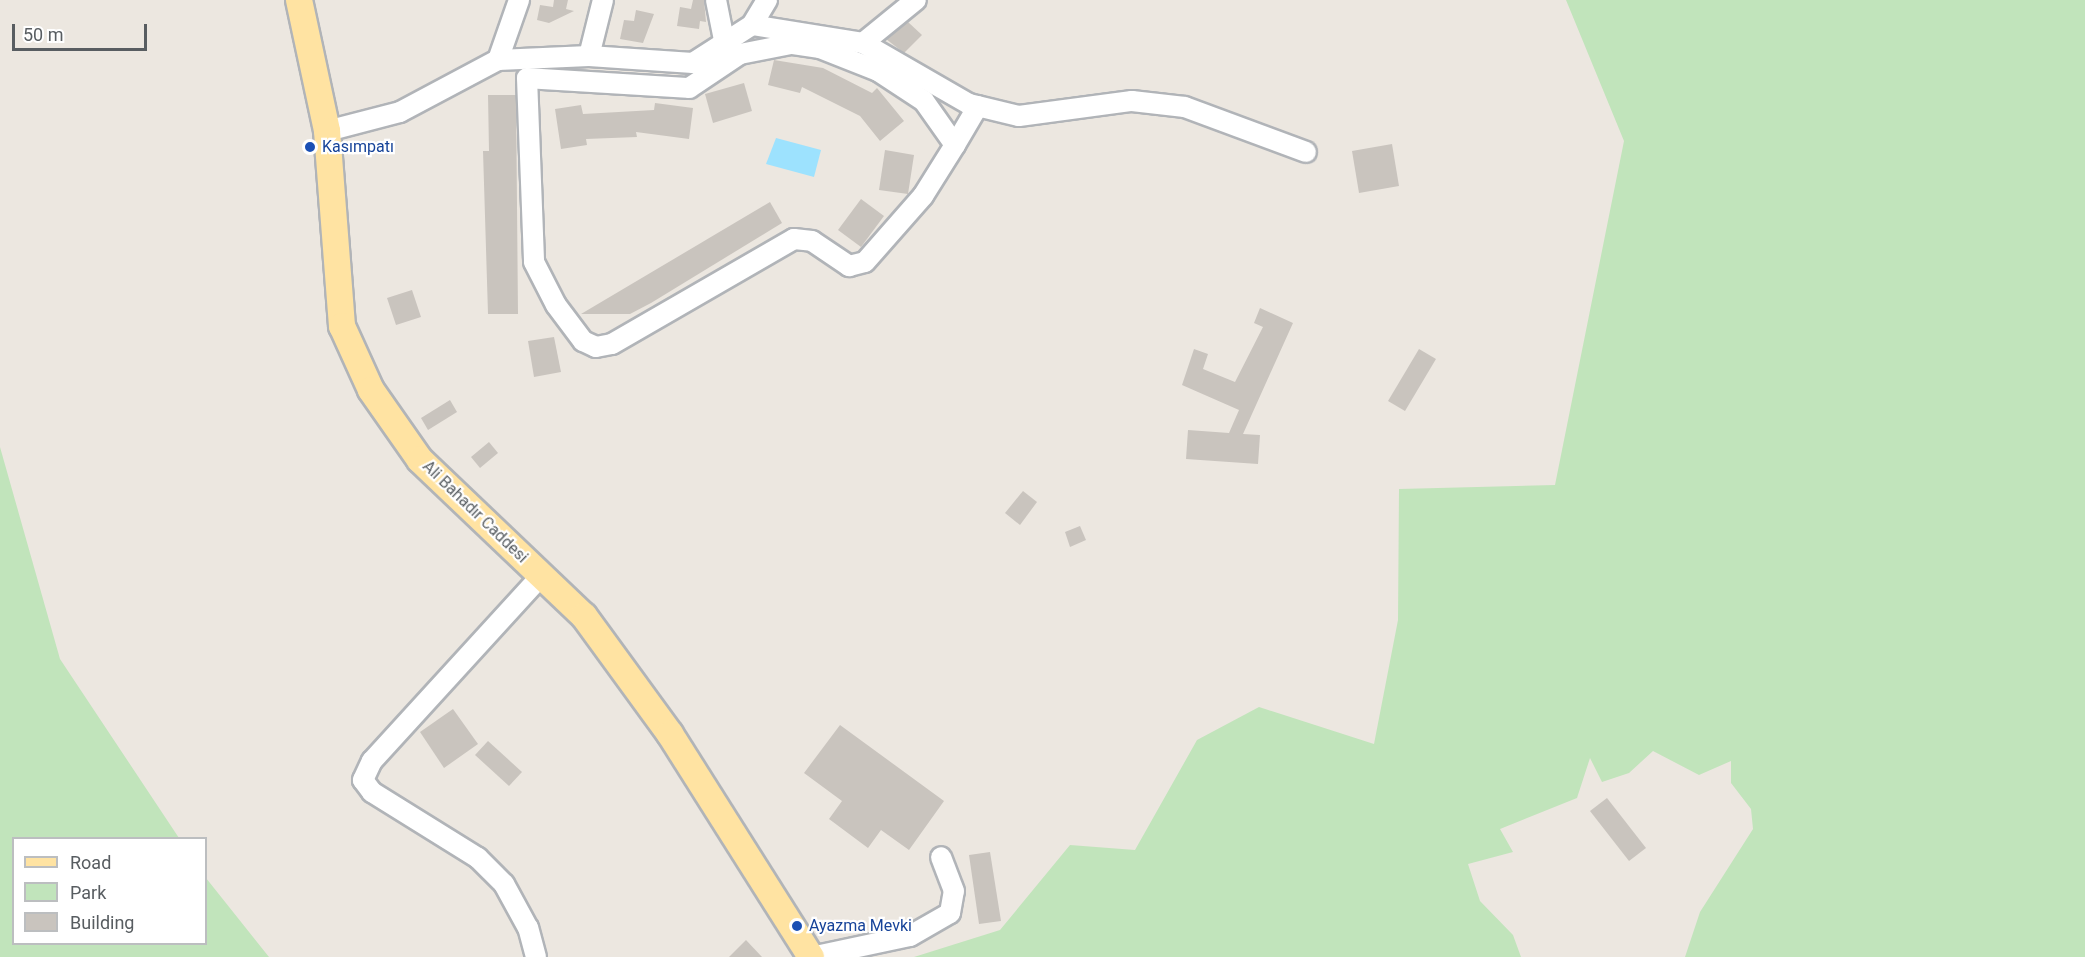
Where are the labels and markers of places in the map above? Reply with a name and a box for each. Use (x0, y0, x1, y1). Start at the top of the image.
place label: Kasımpatı (322, 137, 394, 157)
marker: Kasımpatı (303, 140, 317, 154)
place label: Ayazma Mevki (809, 916, 912, 936)
marker: Ayazma Mevki (790, 919, 804, 933)

